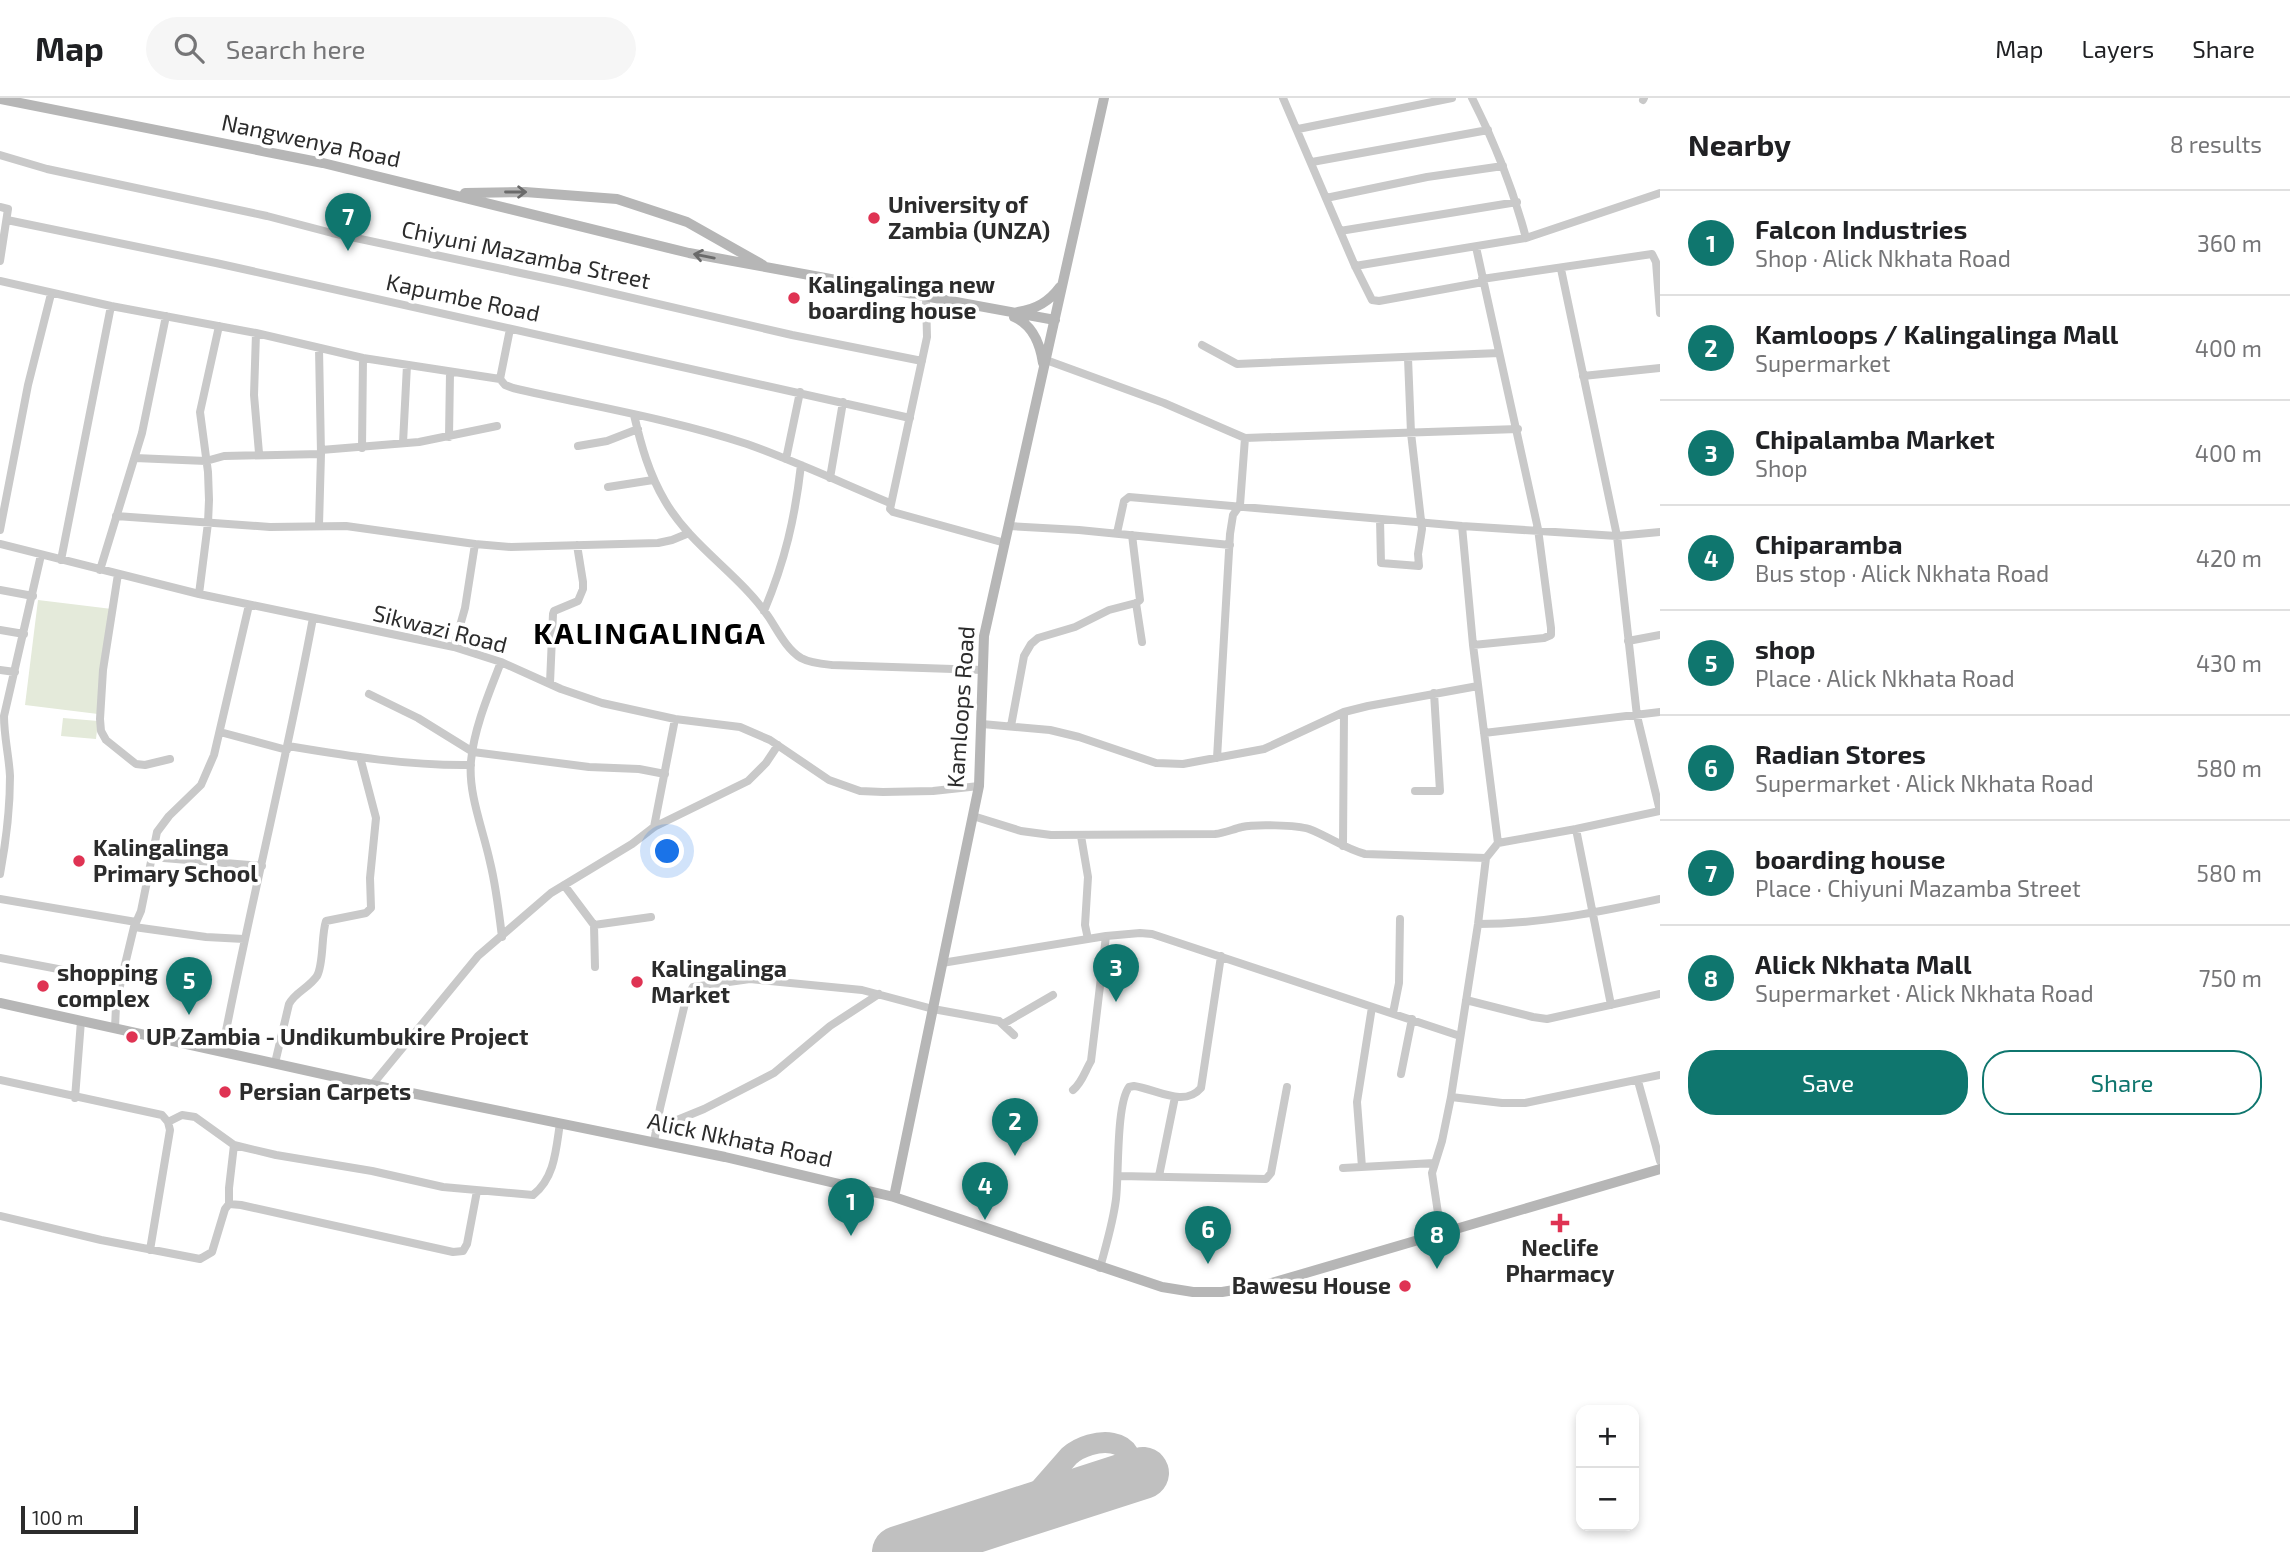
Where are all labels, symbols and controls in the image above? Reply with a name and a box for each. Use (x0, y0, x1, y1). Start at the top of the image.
search box (146, 17, 636, 80)
text: Map (35, 28, 104, 68)
icon: search (170, 29, 208, 67)
text: Search here (226, 33, 365, 64)
text: Map (1995, 34, 2043, 63)
text: Layers (2081, 34, 2154, 63)
text: Share (2192, 34, 2255, 63)
street label: Nangwenya Road (219, 107, 403, 173)
text: Nearby (1688, 126, 1791, 162)
text: 8 results (2170, 130, 2262, 158)
one-way arrow (505, 186, 528, 199)
place label: University of Zambia (UNZA) (888, 190, 1050, 244)
pin: 7 (325, 193, 371, 251)
marker: University of Zambia (UNZA) (866, 210, 882, 226)
text: Falcon Industries (1755, 213, 1967, 244)
street label: Chiyuni Mazamba Street (399, 214, 653, 294)
text: 1 (1706, 229, 1716, 257)
text: 360 m (2197, 229, 2262, 257)
text: Shop · Alick Nkhata Road (1755, 244, 2011, 272)
one-way arrow (693, 249, 716, 263)
street label: Kapumbe Road (384, 267, 543, 327)
place label: Kalingalinga new boarding house (808, 270, 996, 324)
marker: Kalingalinga new boarding house (786, 290, 802, 306)
text: Kamloops / Kalingalinga Mall (1755, 318, 2118, 349)
text: 2 (1704, 334, 1718, 362)
text: 400 m (2195, 334, 2262, 362)
text: Supermarket (1755, 349, 1890, 377)
text: Chipalamba Market (1755, 423, 1995, 454)
text: 3 (1704, 439, 1718, 467)
text: 400 m (2195, 439, 2262, 467)
text: Shop (1755, 454, 1808, 482)
text: Chiparamba (1755, 528, 1903, 559)
text: 4 (1704, 544, 1718, 572)
text: 420 m (2196, 544, 2262, 572)
text: Bus stop · Alick Nkhata Road (1755, 559, 2049, 587)
street label: Sikwazi Road (370, 598, 510, 658)
district label: KALINGALINGA (533, 614, 767, 650)
street label: Kamloops Road (940, 625, 980, 789)
text: shop (1755, 633, 1815, 664)
text: 5 (1705, 649, 1717, 677)
text: 430 m (2196, 649, 2262, 677)
text: Place · Alick Nkhata Road (1755, 664, 2015, 692)
text: Radian Stores (1755, 738, 1926, 769)
text: 6 (1704, 754, 1718, 782)
text: 580 m (2197, 754, 2262, 782)
text: Supermarket · Alick Nkhata Road (1755, 769, 2094, 797)
place label: Kalingalinga Primary School (93, 833, 258, 887)
your location (650, 834, 684, 868)
text: boarding house (1755, 843, 1945, 874)
marker: Kalingalinga Primary School (71, 853, 87, 869)
text: 7 (1705, 859, 1717, 887)
text: 580 m (2197, 859, 2262, 887)
text: Place · Chiyuni Mazamba Street (1755, 874, 2081, 902)
pin: 3 (1093, 944, 1139, 1002)
text: Alick Nkhata Mall (1755, 948, 1971, 979)
place label: Kalingalinga Market (651, 954, 787, 1008)
pin: 5 (166, 957, 212, 1015)
place label: shopping complex (57, 958, 158, 1012)
text: 8 (1704, 964, 1718, 992)
text: 750 m (2199, 964, 2262, 992)
marker: Kalingalinga Market (629, 974, 645, 990)
marker: shopping complex (35, 978, 51, 994)
text: Supermarket · Alick Nkhata Road (1755, 979, 2094, 1007)
place label: UP Zambia - Undikumbukire Project (146, 1022, 528, 1050)
marker: UP Zambia - Undikumbukire Project (124, 1029, 140, 1045)
button: Save (1688, 1050, 1968, 1115)
button: Share (1982, 1050, 2262, 1115)
place label: Persian Carpets (239, 1077, 411, 1105)
marker: Persian Carpets (217, 1084, 233, 1100)
pin: 2 (992, 1098, 1038, 1156)
street label: Alick Nkhata Road (645, 1106, 835, 1172)
pin: 4 (962, 1162, 1008, 1220)
pin: 1 (828, 1178, 874, 1236)
pin: 6 (1185, 1206, 1231, 1264)
pin: 8 (1414, 1211, 1460, 1269)
marker: Neclife Pharmacy (1552, 1215, 1568, 1231)
place label: Neclife Pharmacy (1505, 1233, 1615, 1287)
place label: Bawesu House (1232, 1271, 1391, 1299)
marker: Bawesu House (1397, 1278, 1413, 1294)
map controls (1576, 1405, 1639, 1531)
button: + (1576, 1405, 1639, 1468)
button: − (1576, 1468, 1639, 1531)
scale bar (21, 1503, 138, 1535)
text: 100 m (32, 1506, 83, 1529)

